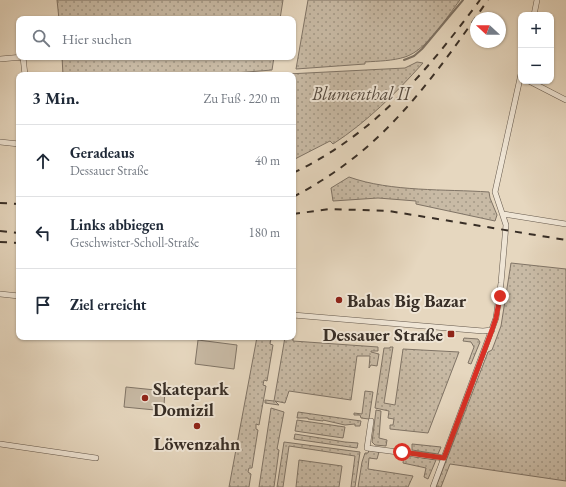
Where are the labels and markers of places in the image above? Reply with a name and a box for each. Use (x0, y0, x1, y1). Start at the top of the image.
place label: Babas Big Bazar (347, 289, 467, 312)
marker: Babas Big Bazar (334, 295, 344, 305)
place label: Dessauer Straße (323, 323, 443, 346)
marker: Dessauer Straße (446, 329, 456, 339)
place label: Skatepark Domizil (153, 377, 230, 421)
marker: Skatepark Domizil (140, 393, 150, 403)
marker: Löwenzahn (192, 421, 202, 431)
place label: Löwenzahn (154, 432, 240, 455)

